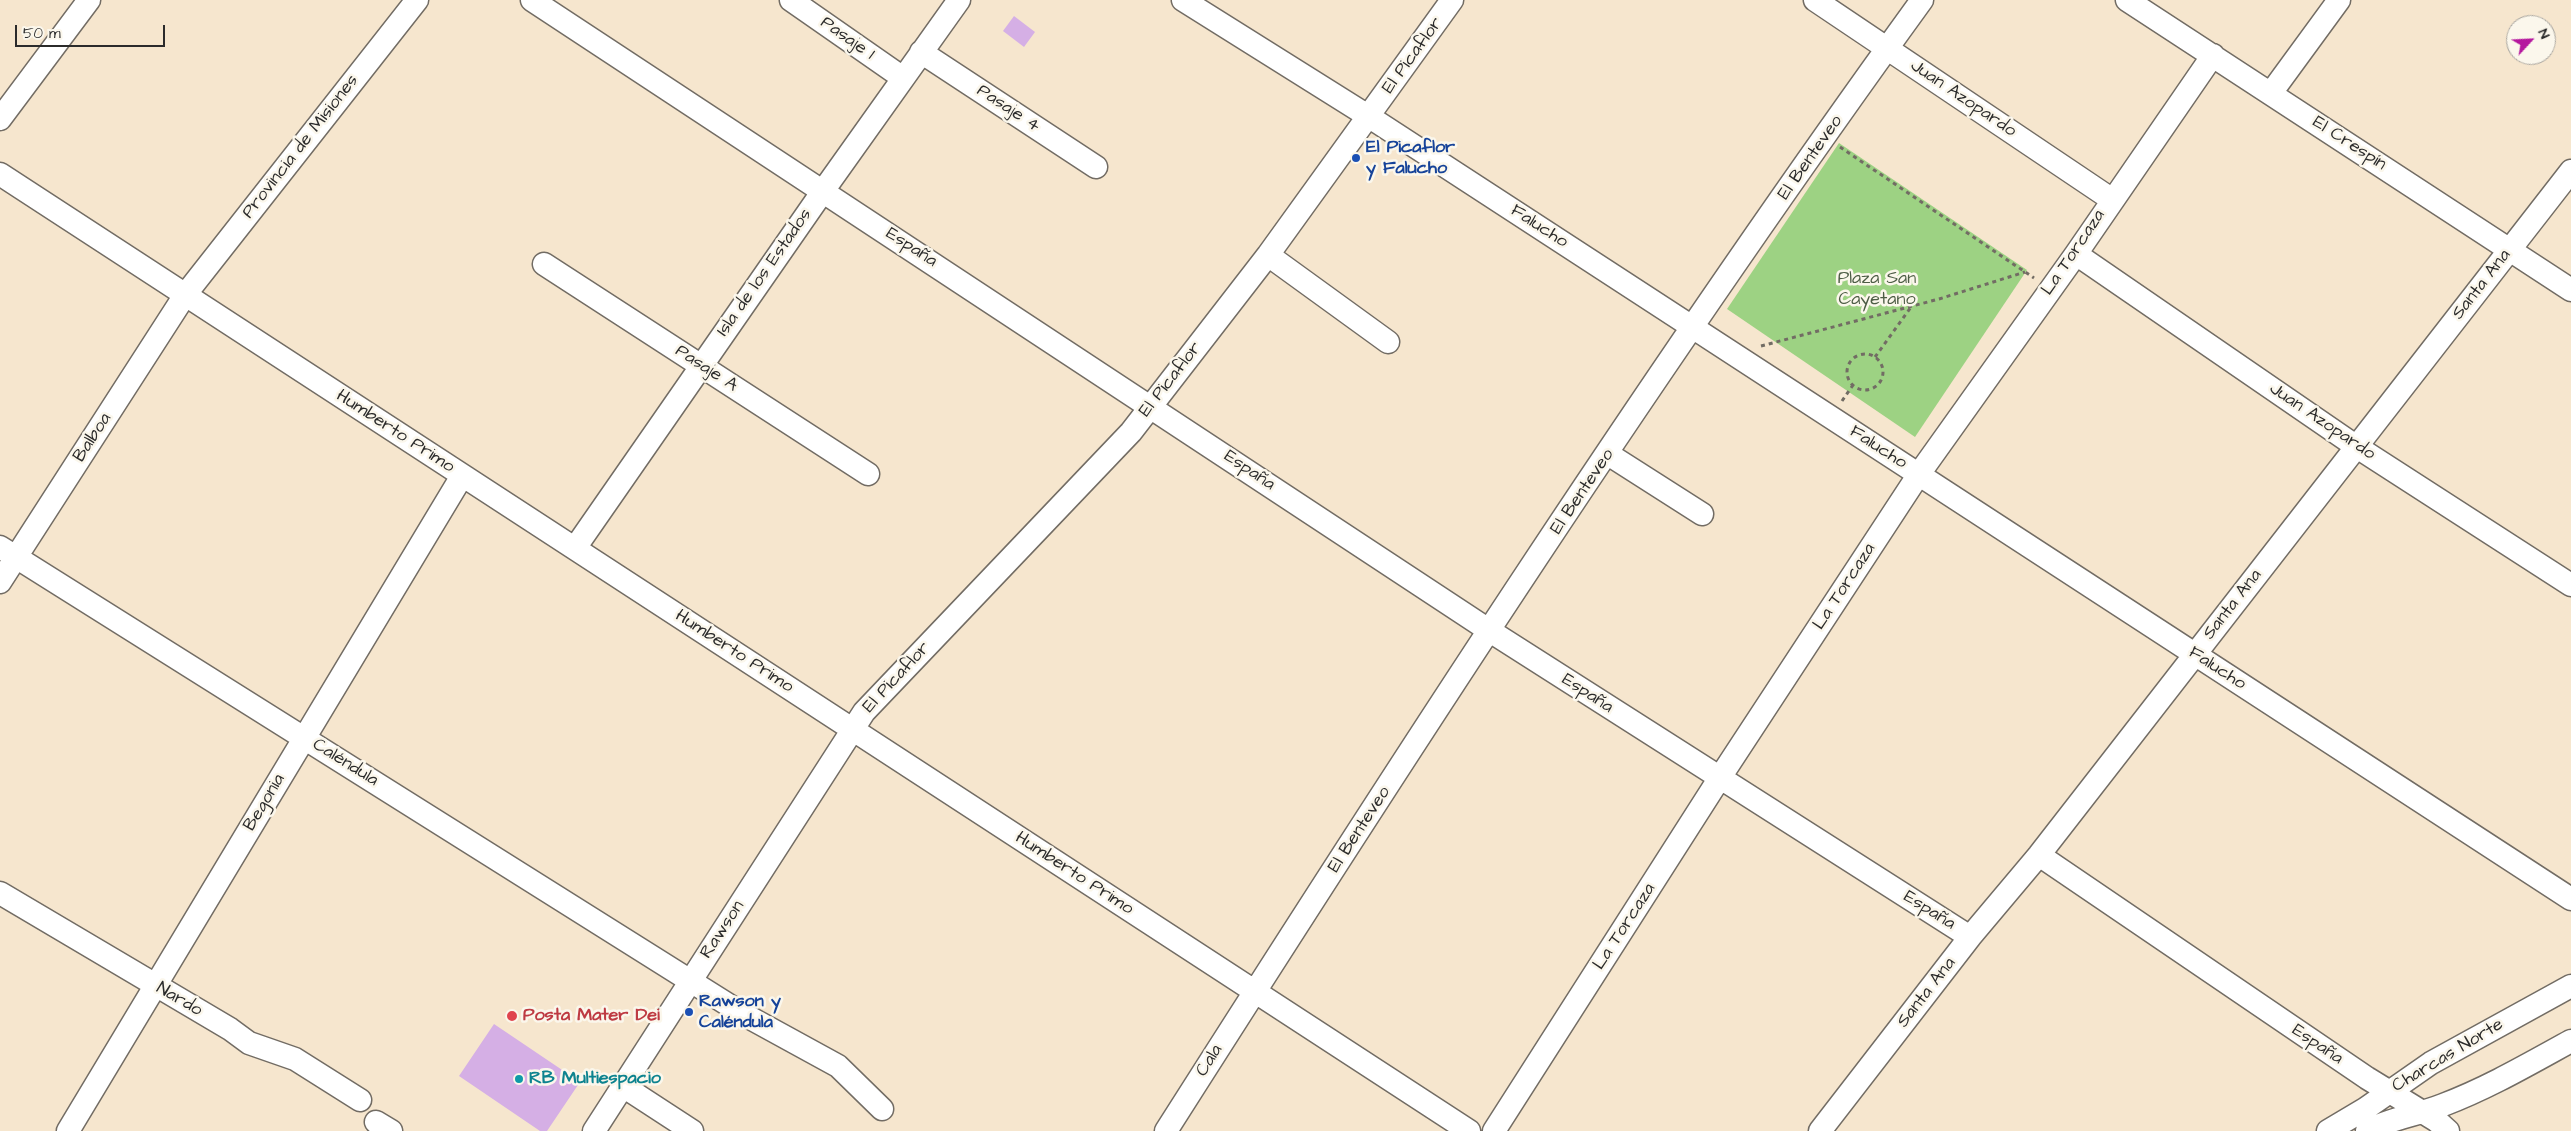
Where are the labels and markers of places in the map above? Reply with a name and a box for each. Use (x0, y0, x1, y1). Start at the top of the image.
place label: El Picaflor y Falucho (1366, 137, 1455, 180)
marker: El Picaflor y Falucho (1350, 152, 1362, 164)
place label: Rawson y Caléndula (699, 991, 781, 1034)
place label: Posta Mater Dei (523, 1005, 660, 1027)
marker: Rawson y Caléndula (683, 1006, 695, 1018)
marker: Posta Mater Dei (505, 1009, 519, 1023)
place label: RB Multiespacio (529, 1068, 661, 1090)
marker: RB Multiespacio (513, 1073, 525, 1085)

